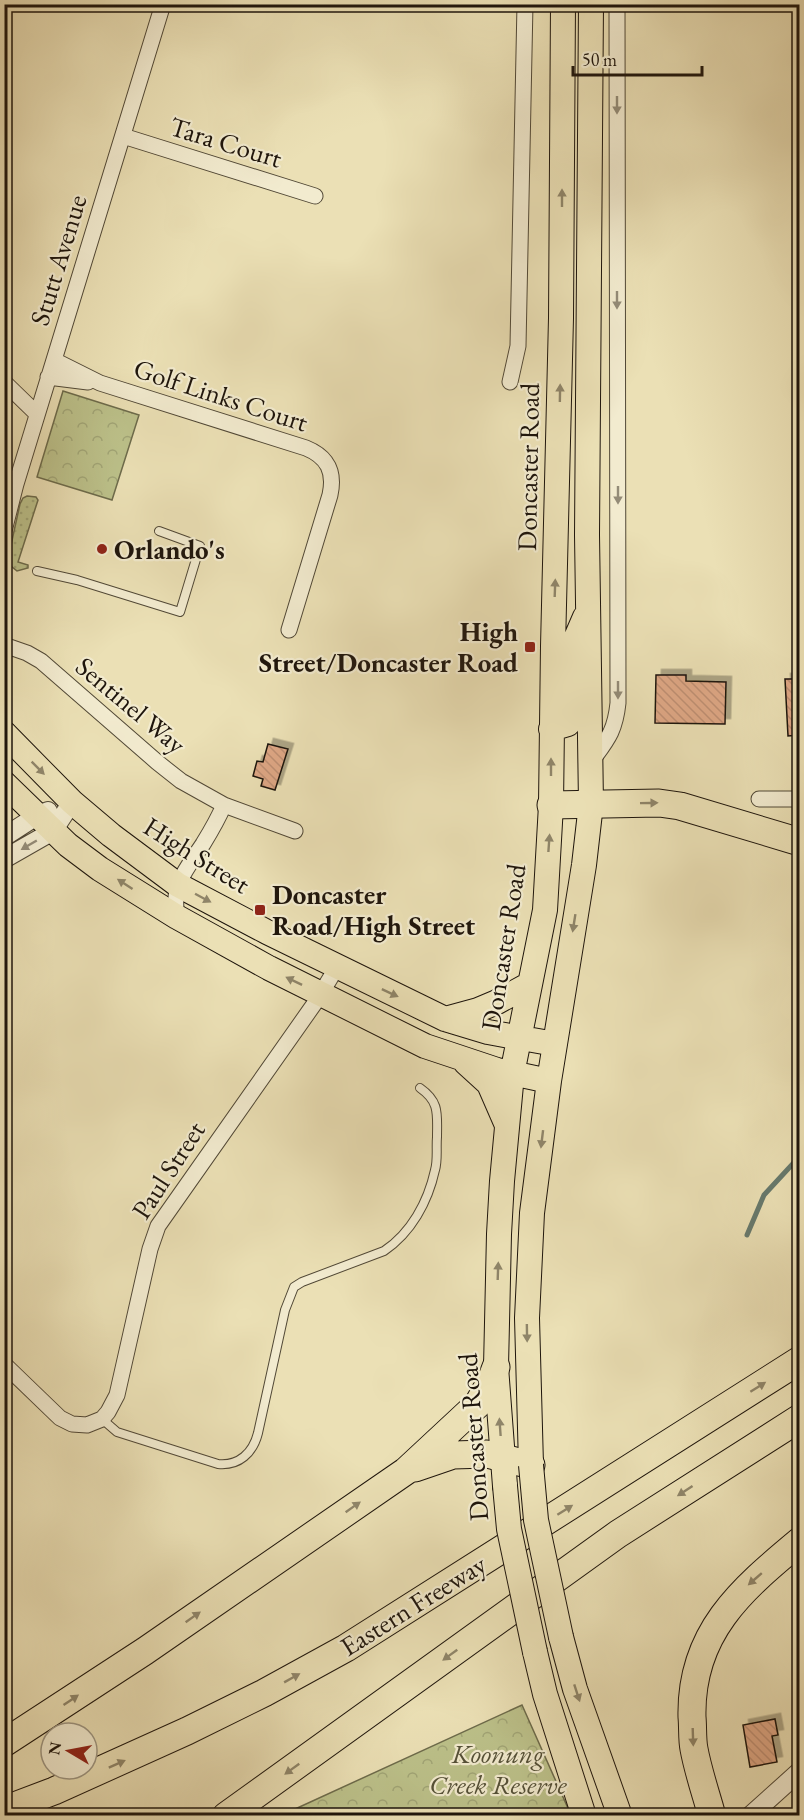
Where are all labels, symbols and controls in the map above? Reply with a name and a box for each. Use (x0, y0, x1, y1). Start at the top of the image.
scale bar (573, 39, 702, 77)
text: 50 m (582, 48, 617, 71)
one-way arrow (612, 95, 622, 114)
street label: Tara Court (166, 108, 287, 176)
one-way arrow (557, 188, 567, 207)
street label: Stutt Avenue (22, 190, 94, 330)
one-way arrow (612, 290, 622, 309)
street label: Golf Links Court (130, 350, 313, 440)
street label: Doncaster Road (509, 382, 547, 551)
one-way arrow (555, 383, 565, 402)
one-way arrow (613, 485, 622, 504)
place label: Orlando's (114, 532, 225, 567)
marker: Orlando's (95, 542, 109, 556)
one-way arrow (550, 578, 559, 597)
place label: High Street/Doncaster Road (259, 614, 518, 680)
marker: High Street/Doncaster Road (523, 640, 537, 654)
street label: Sentinel Way (69, 649, 193, 761)
one-way arrow (613, 680, 623, 699)
one-way arrow (546, 757, 556, 776)
one-way arrow (31, 760, 45, 775)
one-way arrow (640, 799, 659, 808)
street label: High Street (137, 809, 257, 902)
one-way arrow (544, 834, 553, 853)
one-way arrow (20, 840, 37, 850)
street label: Doncaster Road (473, 861, 533, 1033)
place label: Doncaster Road/High Street (272, 877, 475, 943)
one-way arrow (117, 879, 133, 890)
one-way arrow (195, 893, 212, 903)
marker: Doncaster Road/High Street (253, 903, 267, 917)
one-way arrow (570, 914, 579, 933)
one-way arrow (286, 976, 303, 985)
one-way arrow (381, 988, 399, 998)
street label: Paul Street (123, 1114, 213, 1226)
one-way arrow (537, 1130, 547, 1149)
one-way arrow (493, 1261, 502, 1280)
one-way arrow (522, 1324, 532, 1343)
street label: Doncaster Road (450, 1352, 496, 1522)
one-way arrow (750, 1382, 766, 1393)
one-way arrow (495, 1418, 505, 1437)
one-way arrow (677, 1486, 693, 1497)
one-way arrow (345, 1501, 361, 1513)
one-way arrow (557, 1505, 574, 1516)
street label: Eastern Freeway (333, 1546, 493, 1664)
one-way arrow (747, 1572, 763, 1585)
one-way arrow (184, 1611, 200, 1623)
one-way arrow (443, 1649, 459, 1661)
one-way arrow (284, 1673, 301, 1683)
one-way arrow (573, 1684, 582, 1702)
one-way arrow (63, 1694, 79, 1706)
north arrow (39, 1721, 99, 1781)
one-way arrow (688, 1727, 698, 1746)
park label: Koonung Creek Reserve (429, 1736, 568, 1802)
text: N (43, 1740, 66, 1757)
one-way arrow (108, 1759, 125, 1768)
one-way arrow (284, 1763, 300, 1775)

